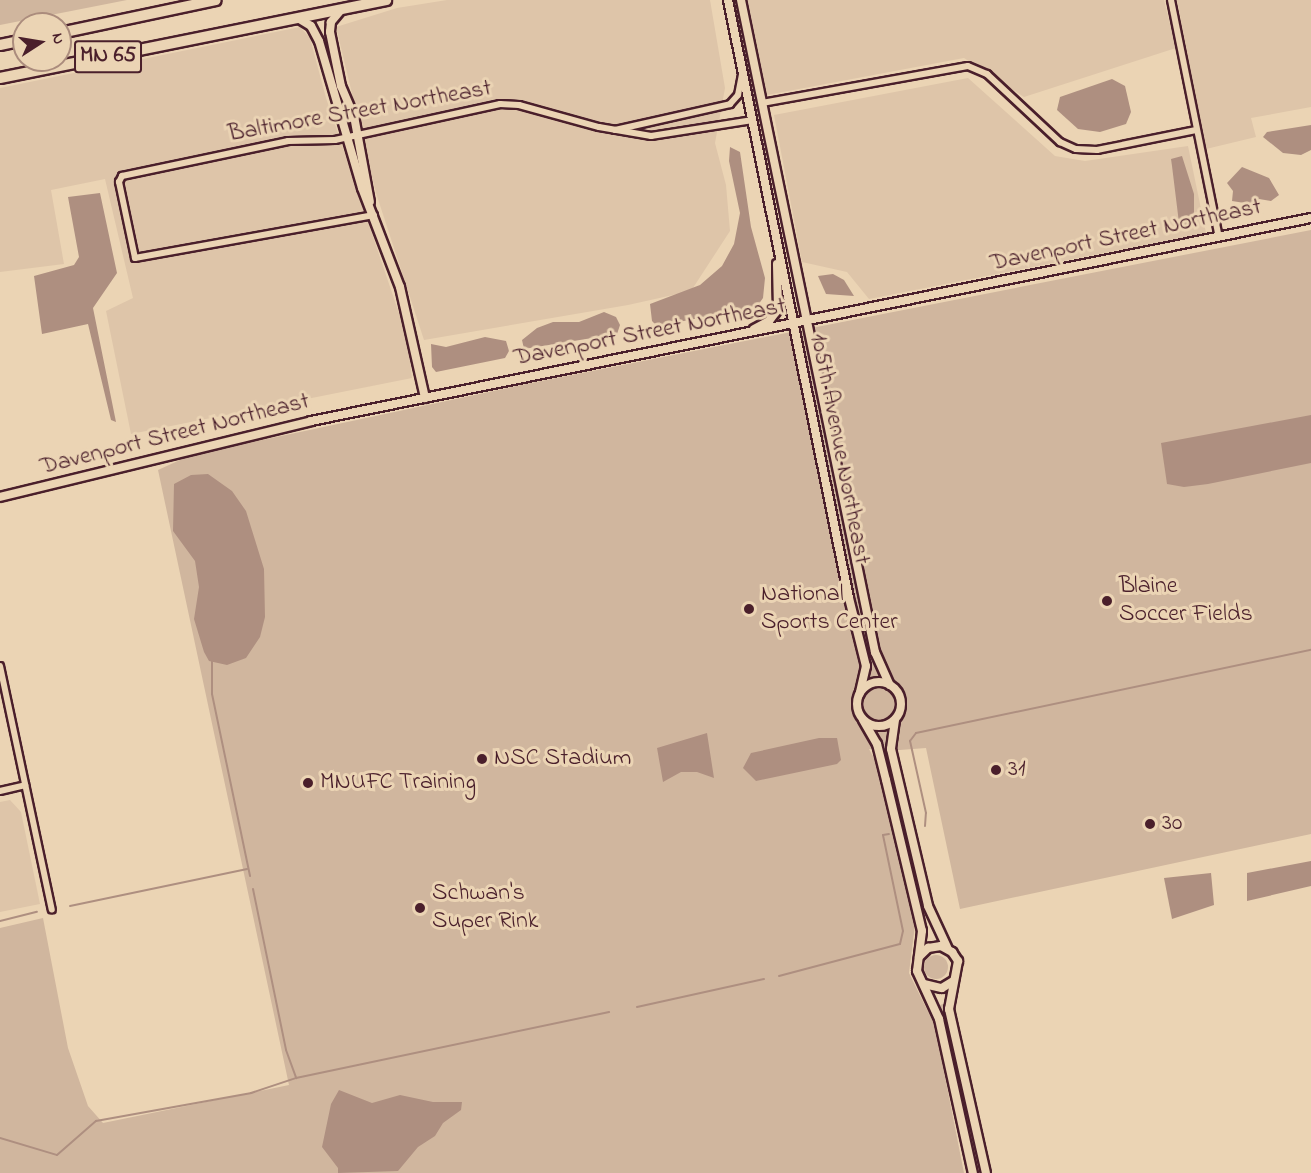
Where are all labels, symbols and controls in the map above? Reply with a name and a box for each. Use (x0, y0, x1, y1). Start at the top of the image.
north arrow (12, 12, 72, 72)
text: N (45, 31, 71, 46)
road number: MN 65 (74, 38, 142, 76)
street label: Baltimore Street Northeast (226, 75, 494, 149)
street label: Davenport Street Northeast (988, 193, 1264, 279)
street label: Davenport Street Northeast (512, 293, 788, 373)
street label: 105th Avenue Northeast (802, 331, 876, 567)
street label: Davenport Street Northeast (37, 388, 313, 482)
place label: Blaine Soccer Fields (1119, 573, 1253, 629)
place label: National Sports Center (761, 581, 898, 637)
marker: Blaine Soccer Fields (1100, 594, 1114, 608)
marker: National Sports Center (742, 602, 756, 616)
place label: NSC Stadium (494, 745, 631, 773)
marker: NSC Stadium (475, 752, 489, 766)
place label: 31 (1008, 756, 1026, 784)
marker: 31 (989, 763, 1003, 777)
place label: MNUFC Training (320, 769, 476, 797)
marker: MNUFC Training (301, 776, 315, 790)
place label: 30 (1162, 810, 1182, 838)
marker: 30 (1143, 817, 1157, 831)
place label: Schwan's Super Rink (432, 880, 538, 936)
marker: Schwan's Super Rink (413, 901, 427, 915)

